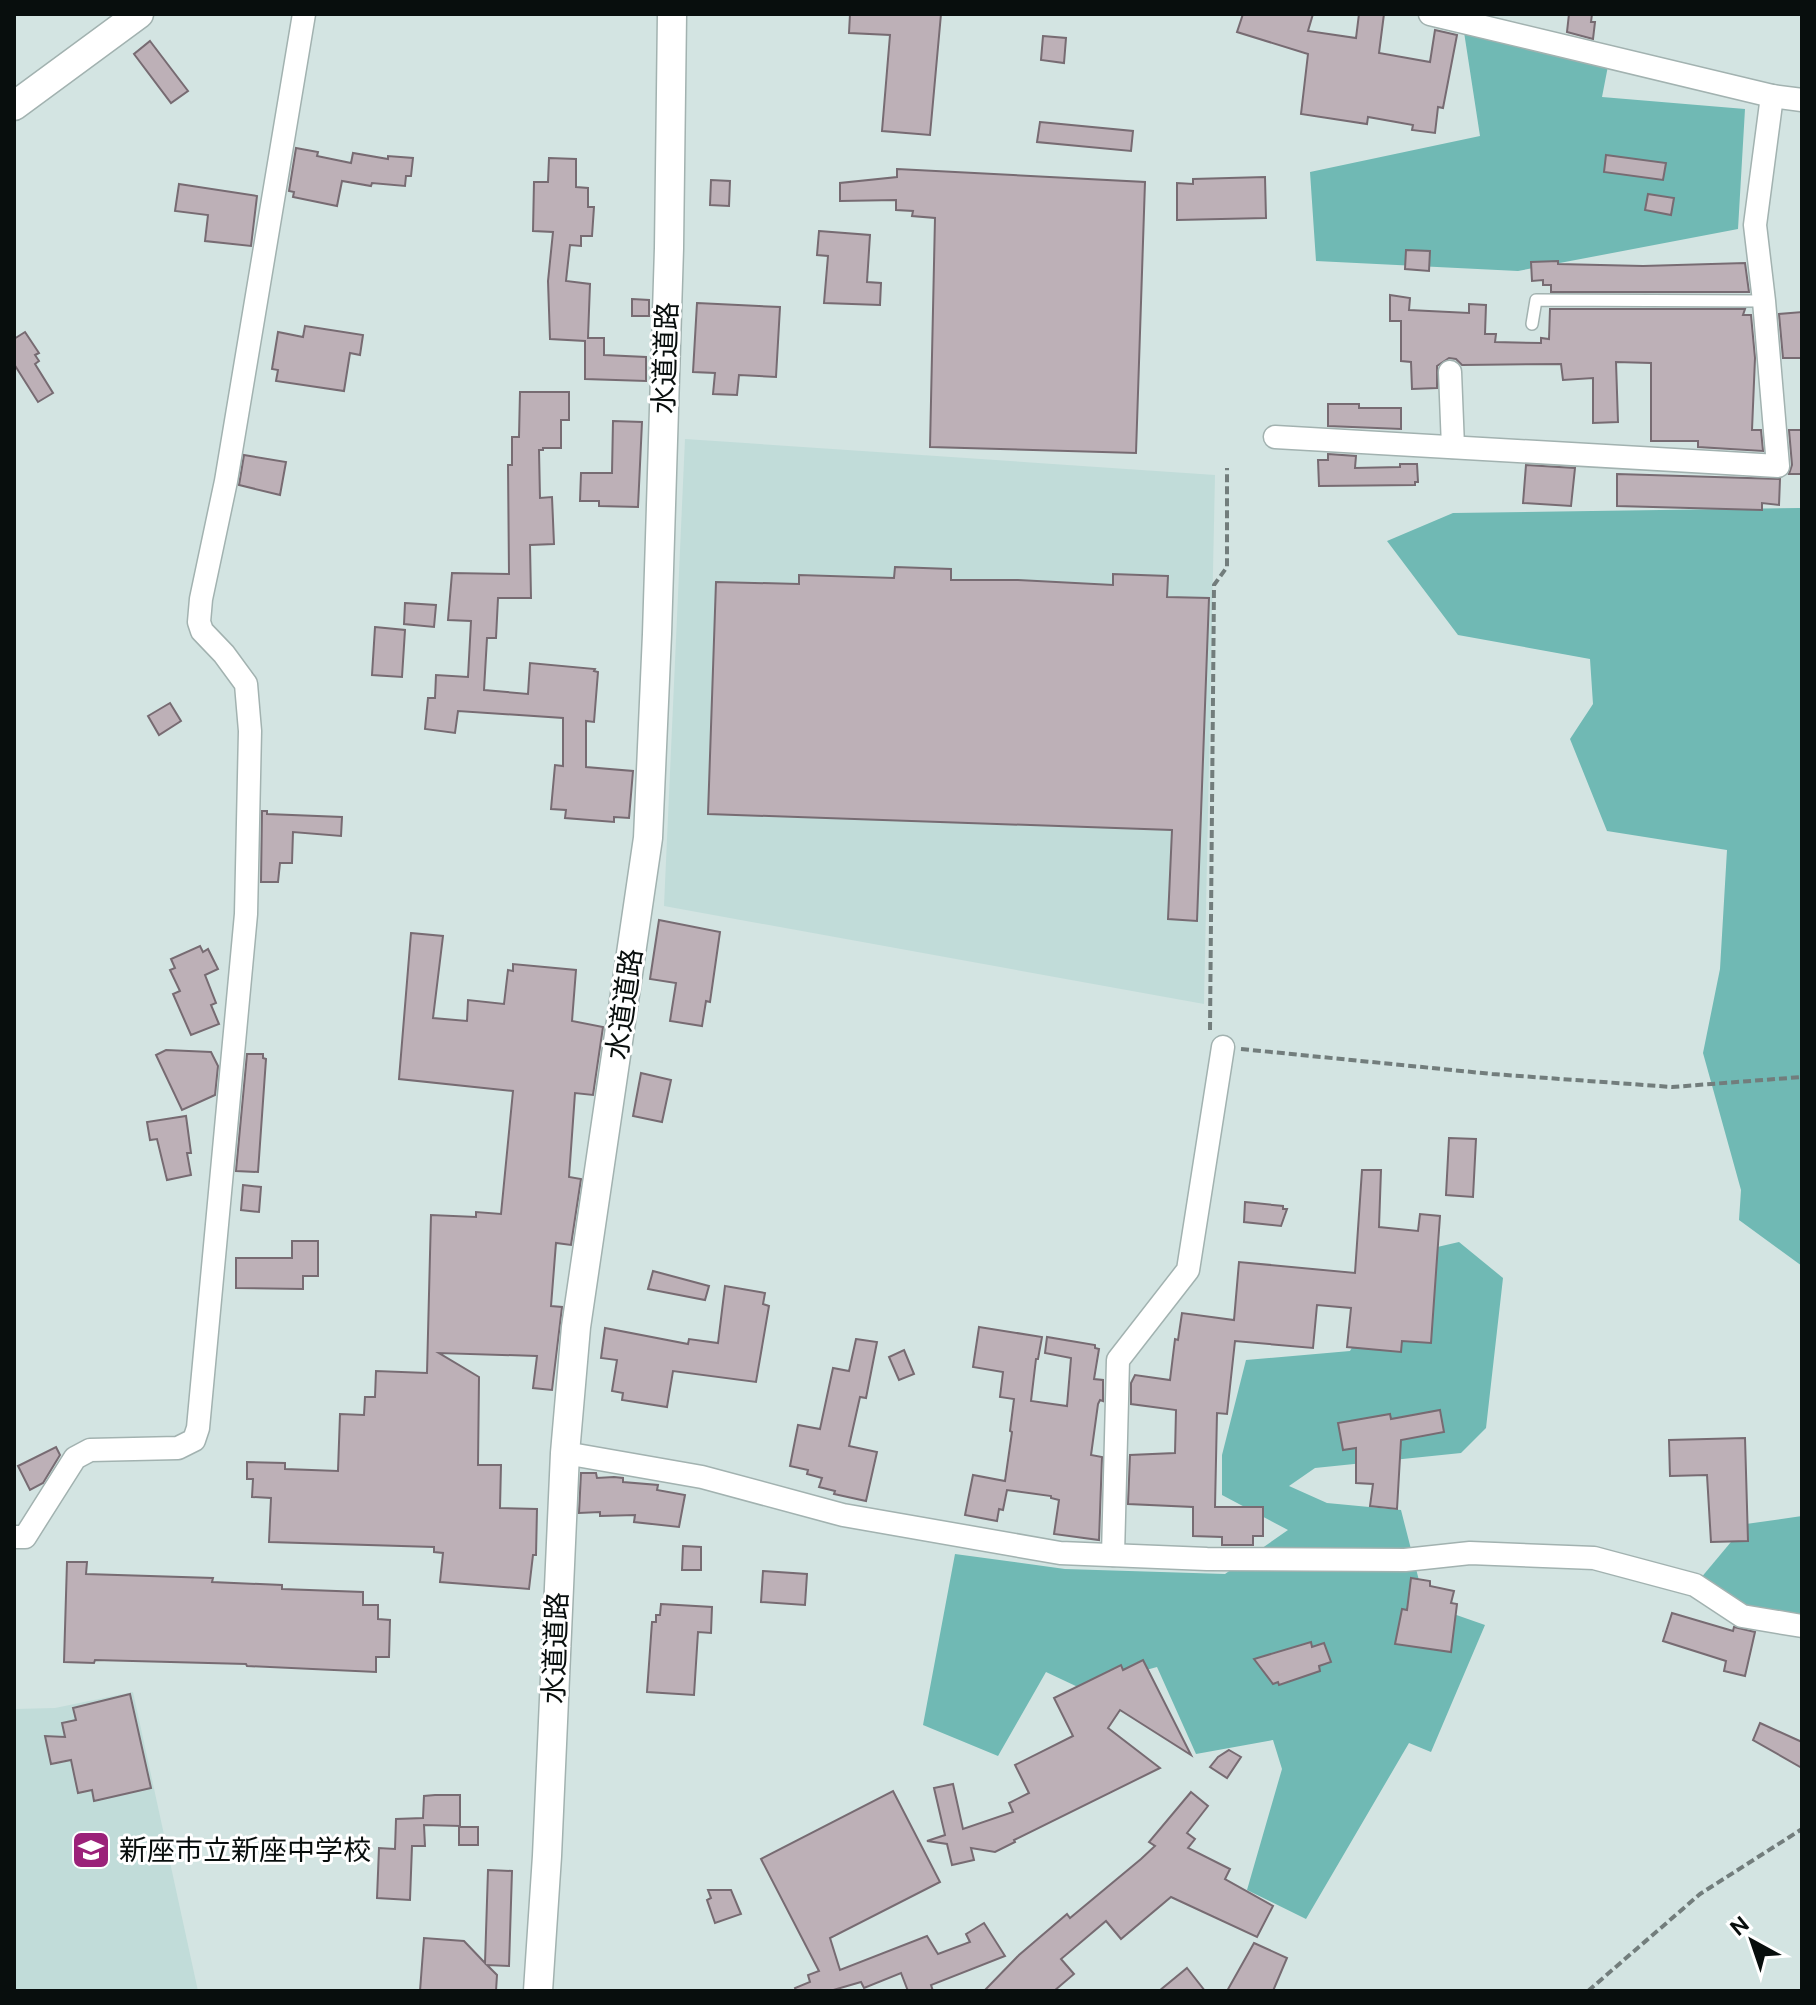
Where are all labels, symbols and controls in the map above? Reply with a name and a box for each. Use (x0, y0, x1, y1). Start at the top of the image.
street label: 水道道路 (645, 301, 686, 415)
street label: 水道道路 (598, 946, 651, 1062)
street label: 水道道路 (535, 1591, 576, 1705)
school or university icon: 新座市立新座中学校 (70, 1829, 112, 1871)
place label: 新座市立新座中学校 (119, 1832, 371, 1869)
north arrow (1712, 1901, 1792, 1981)
text: N (1724, 1910, 1755, 1942)

